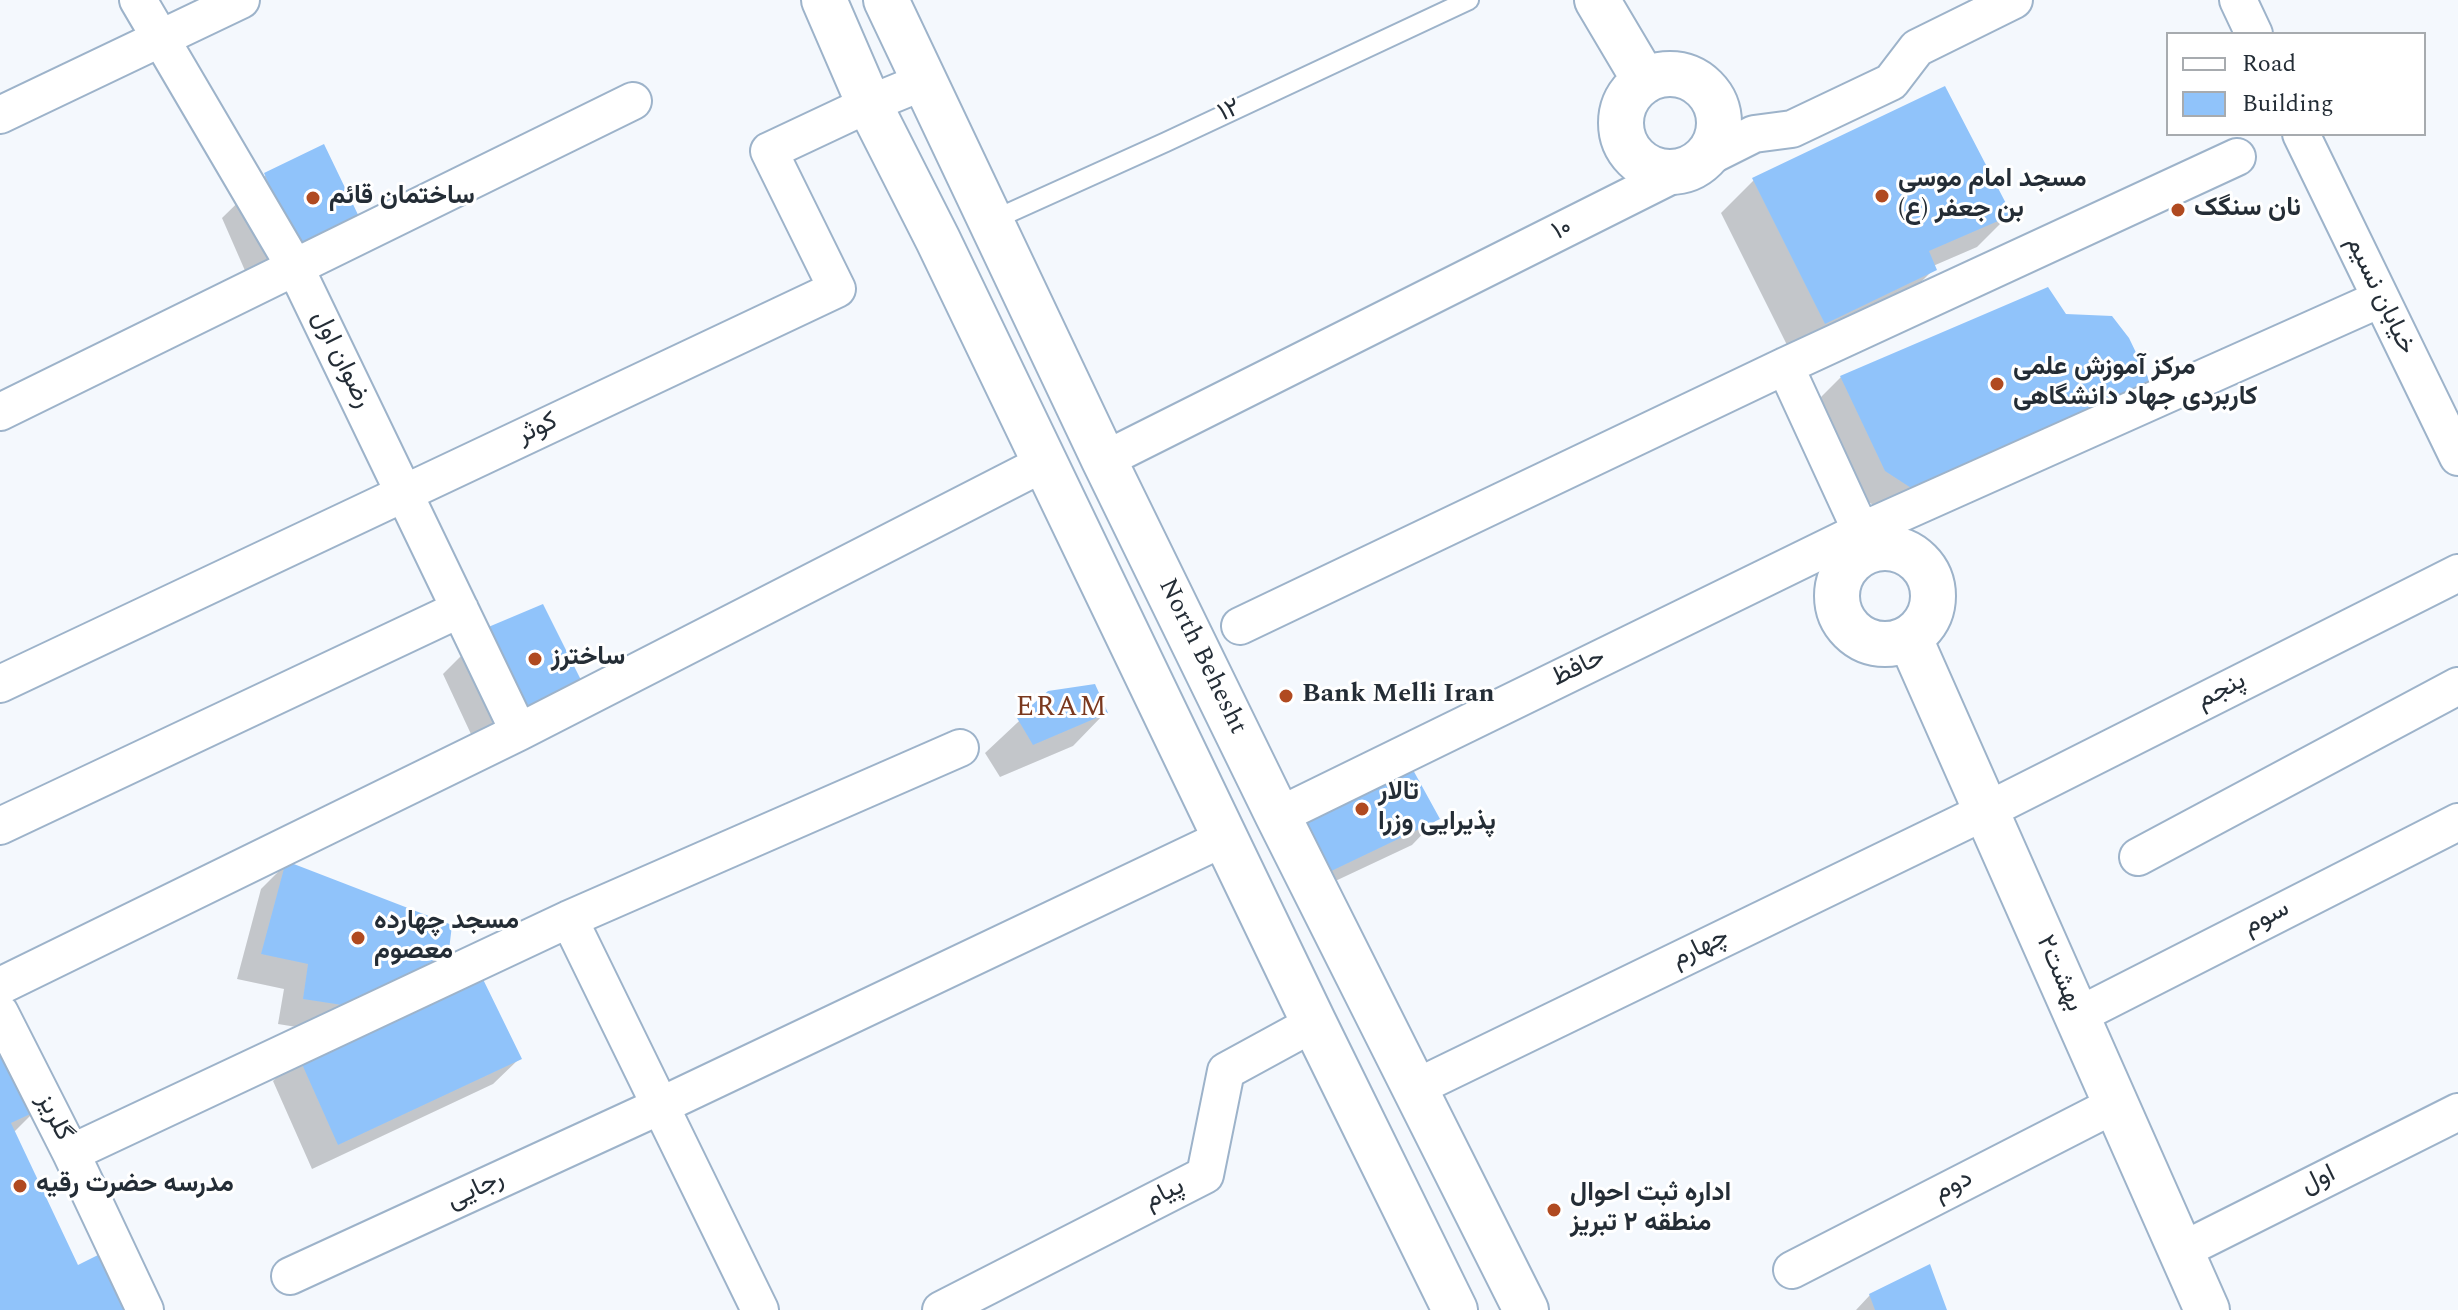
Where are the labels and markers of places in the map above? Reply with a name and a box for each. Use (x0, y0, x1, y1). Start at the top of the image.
place label: مسجد امام موسی بن جعفر (ع) (1898, 165, 2087, 226)
place label: ساختمان قائم (329, 182, 475, 214)
marker: مسجد امام موسی بن جعفر (ع) (1873, 187, 1891, 205)
marker: ساختمان قائم (304, 189, 322, 207)
place label: نان سنگک (2194, 194, 2301, 226)
marker: نان سنگک (2169, 201, 2187, 219)
place label: مرکز آموزش علمی کاربردی جهاد دانشگاهی (2013, 353, 2258, 414)
marker: مرکز آموزش علمی کاربردی جهاد دانشگاهی (1988, 375, 2006, 393)
place label: ساخترز (551, 643, 625, 675)
marker: ساخترز (526, 650, 544, 668)
place label: Bank Melli Iran (1302, 680, 1495, 712)
marker: Bank Melli Iran (1277, 687, 1295, 705)
place label: تالار پذیرایی وزرا (1378, 778, 1496, 840)
marker: تالار پذیرایی وزرا (1353, 800, 1371, 818)
place label: مسجد چهارده معصوم (374, 907, 519, 968)
marker: مسجد چهارده معصوم (349, 929, 367, 947)
place label: مدرسه حضرت رقیه (36, 1170, 234, 1202)
marker: مدرسه حضرت رقیه (11, 1177, 29, 1195)
place label: اداره ثبت احوال منطقه ۲ تبریز (1570, 1179, 1731, 1240)
marker: اداره ثبت احوال منطقه ۲ تبریز (1545, 1201, 1563, 1219)

